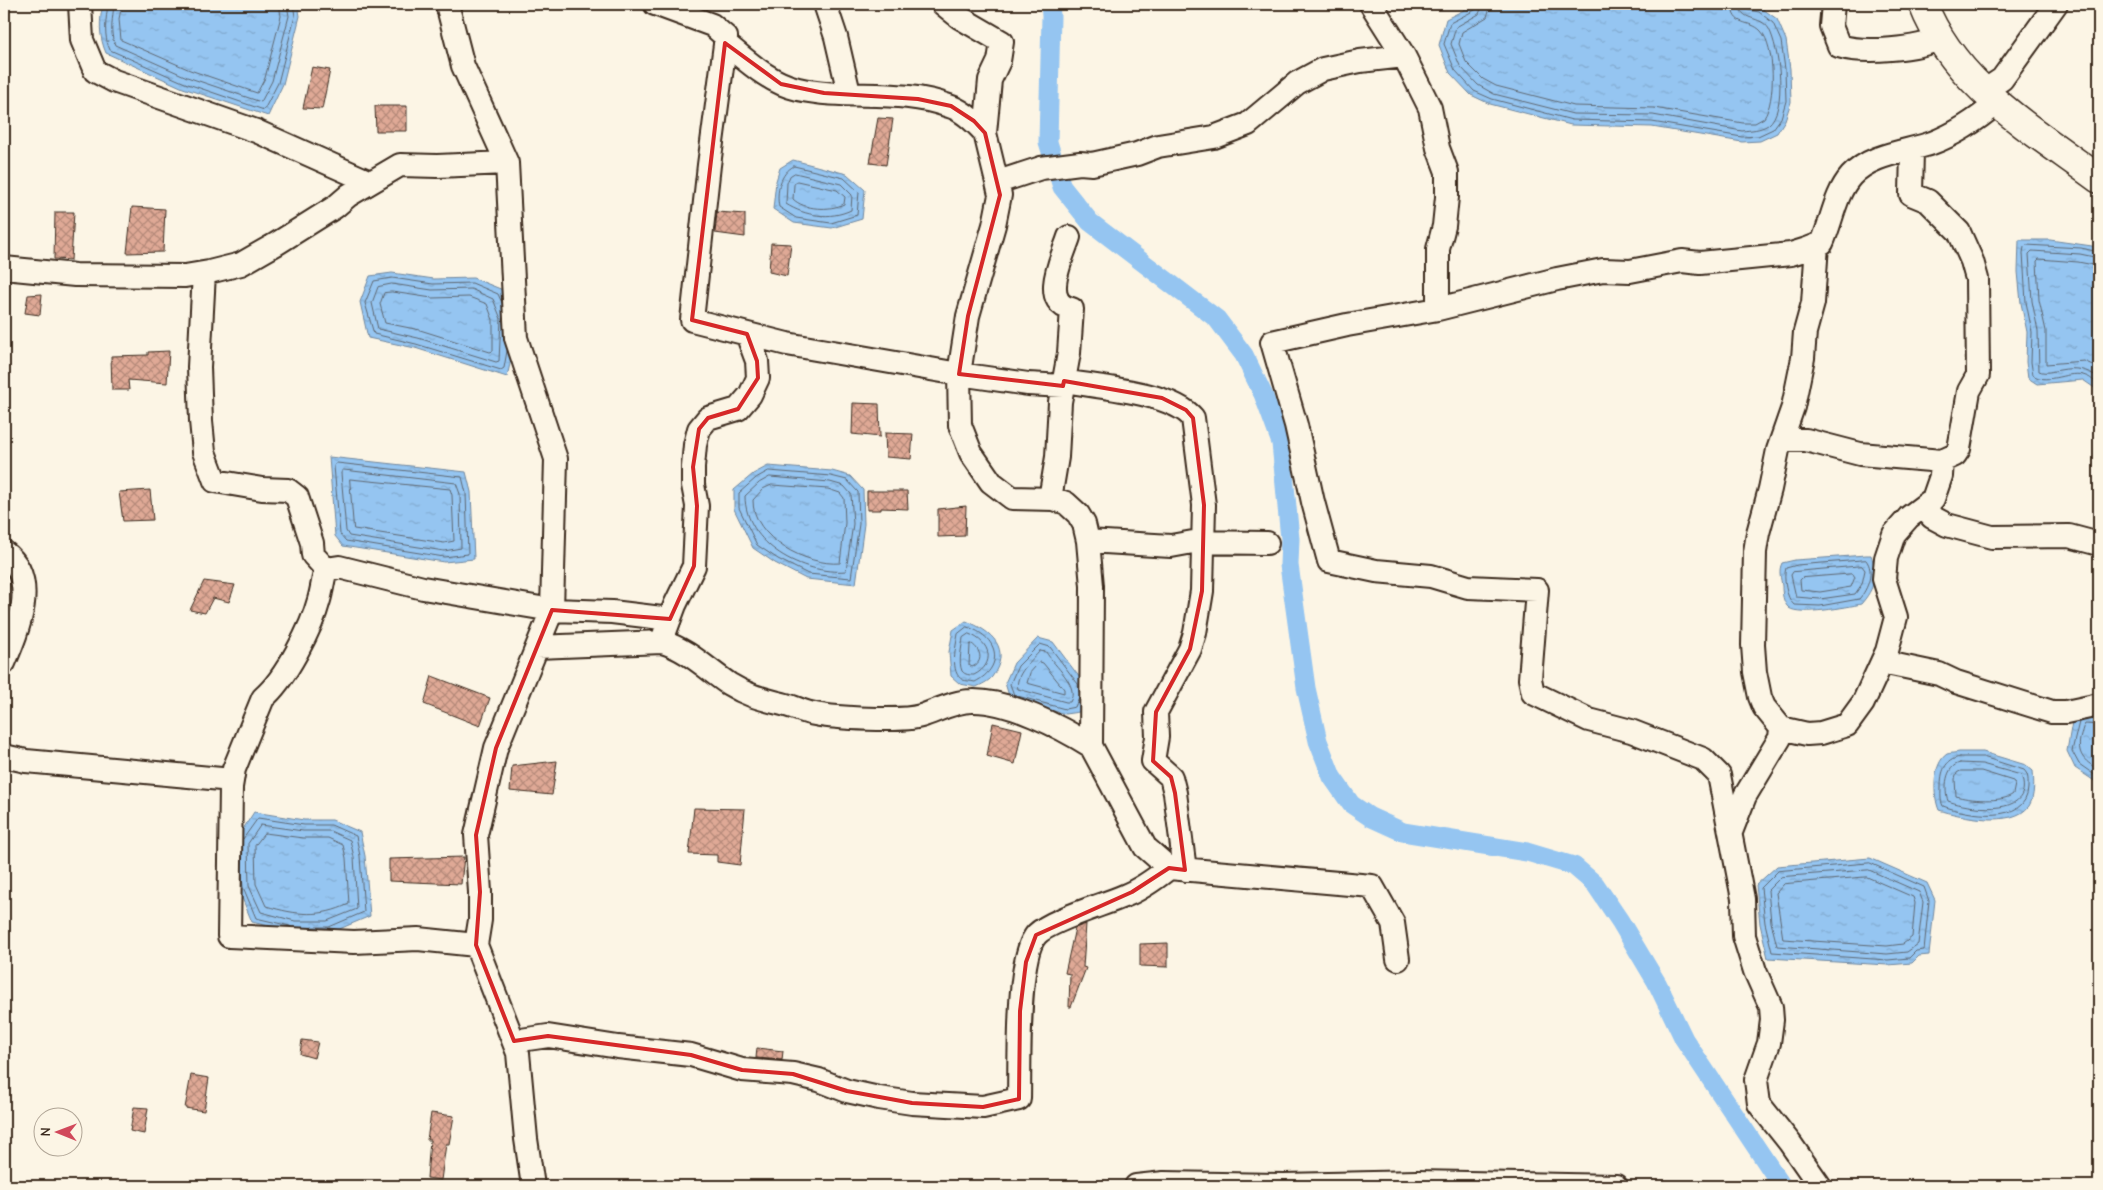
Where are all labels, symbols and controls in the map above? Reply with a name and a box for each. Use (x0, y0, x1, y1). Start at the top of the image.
north arrow (32, 1108, 82, 1158)
text: N (37, 1127, 54, 1136)

